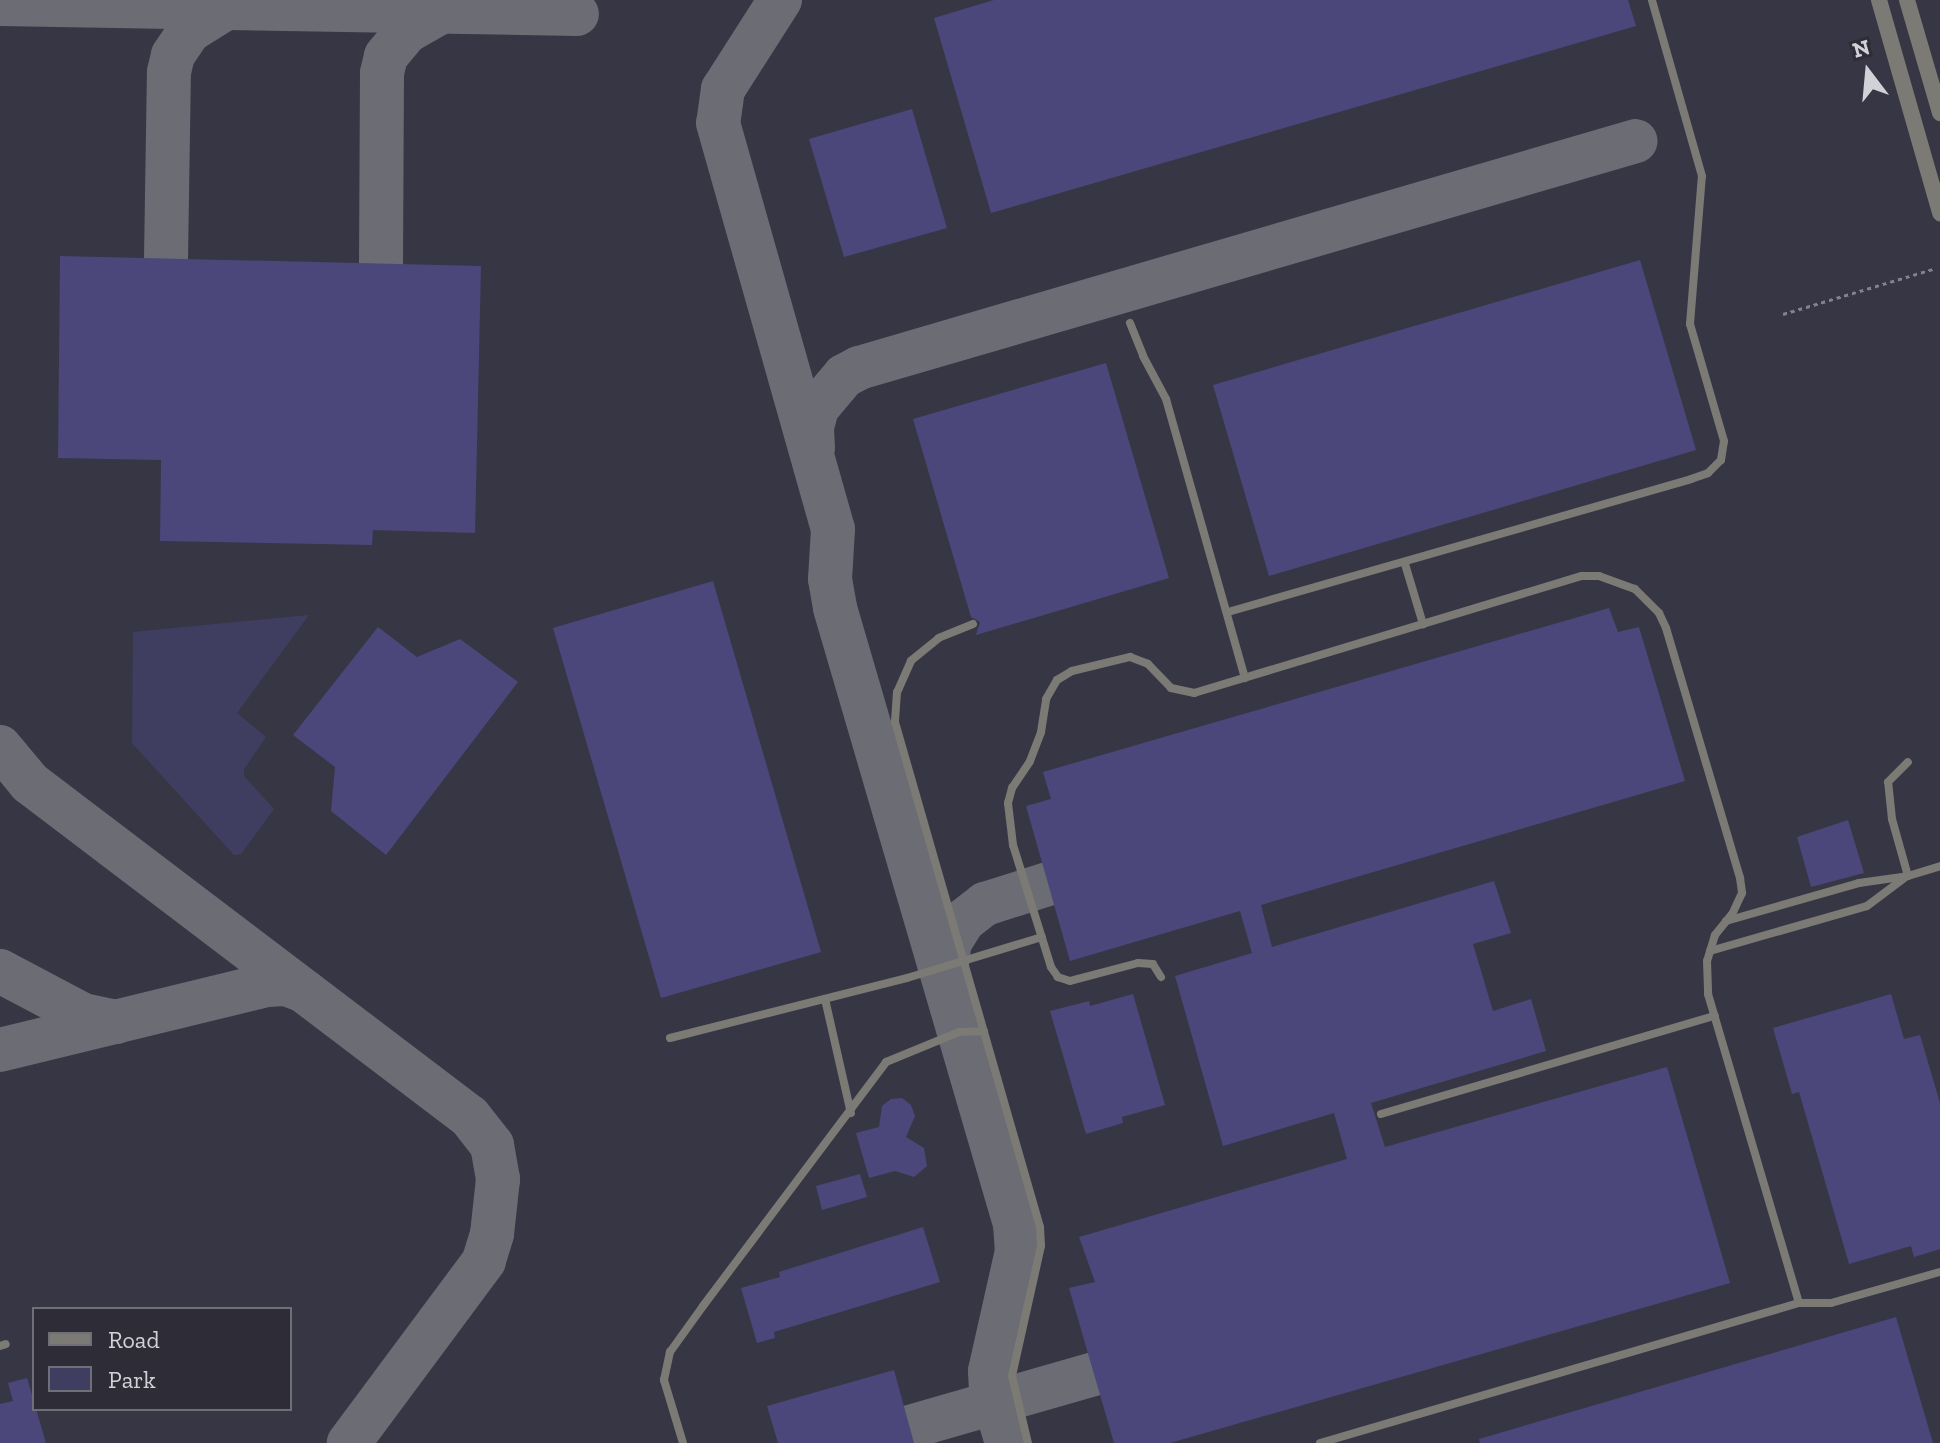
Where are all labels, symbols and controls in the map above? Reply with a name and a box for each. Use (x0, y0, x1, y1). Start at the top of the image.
north arrow (1828, 32, 1908, 112)
text: N (1849, 33, 1873, 64)
legend (32, 1307, 292, 1411)
text: Road (108, 1325, 160, 1354)
text: Park (108, 1365, 156, 1394)

